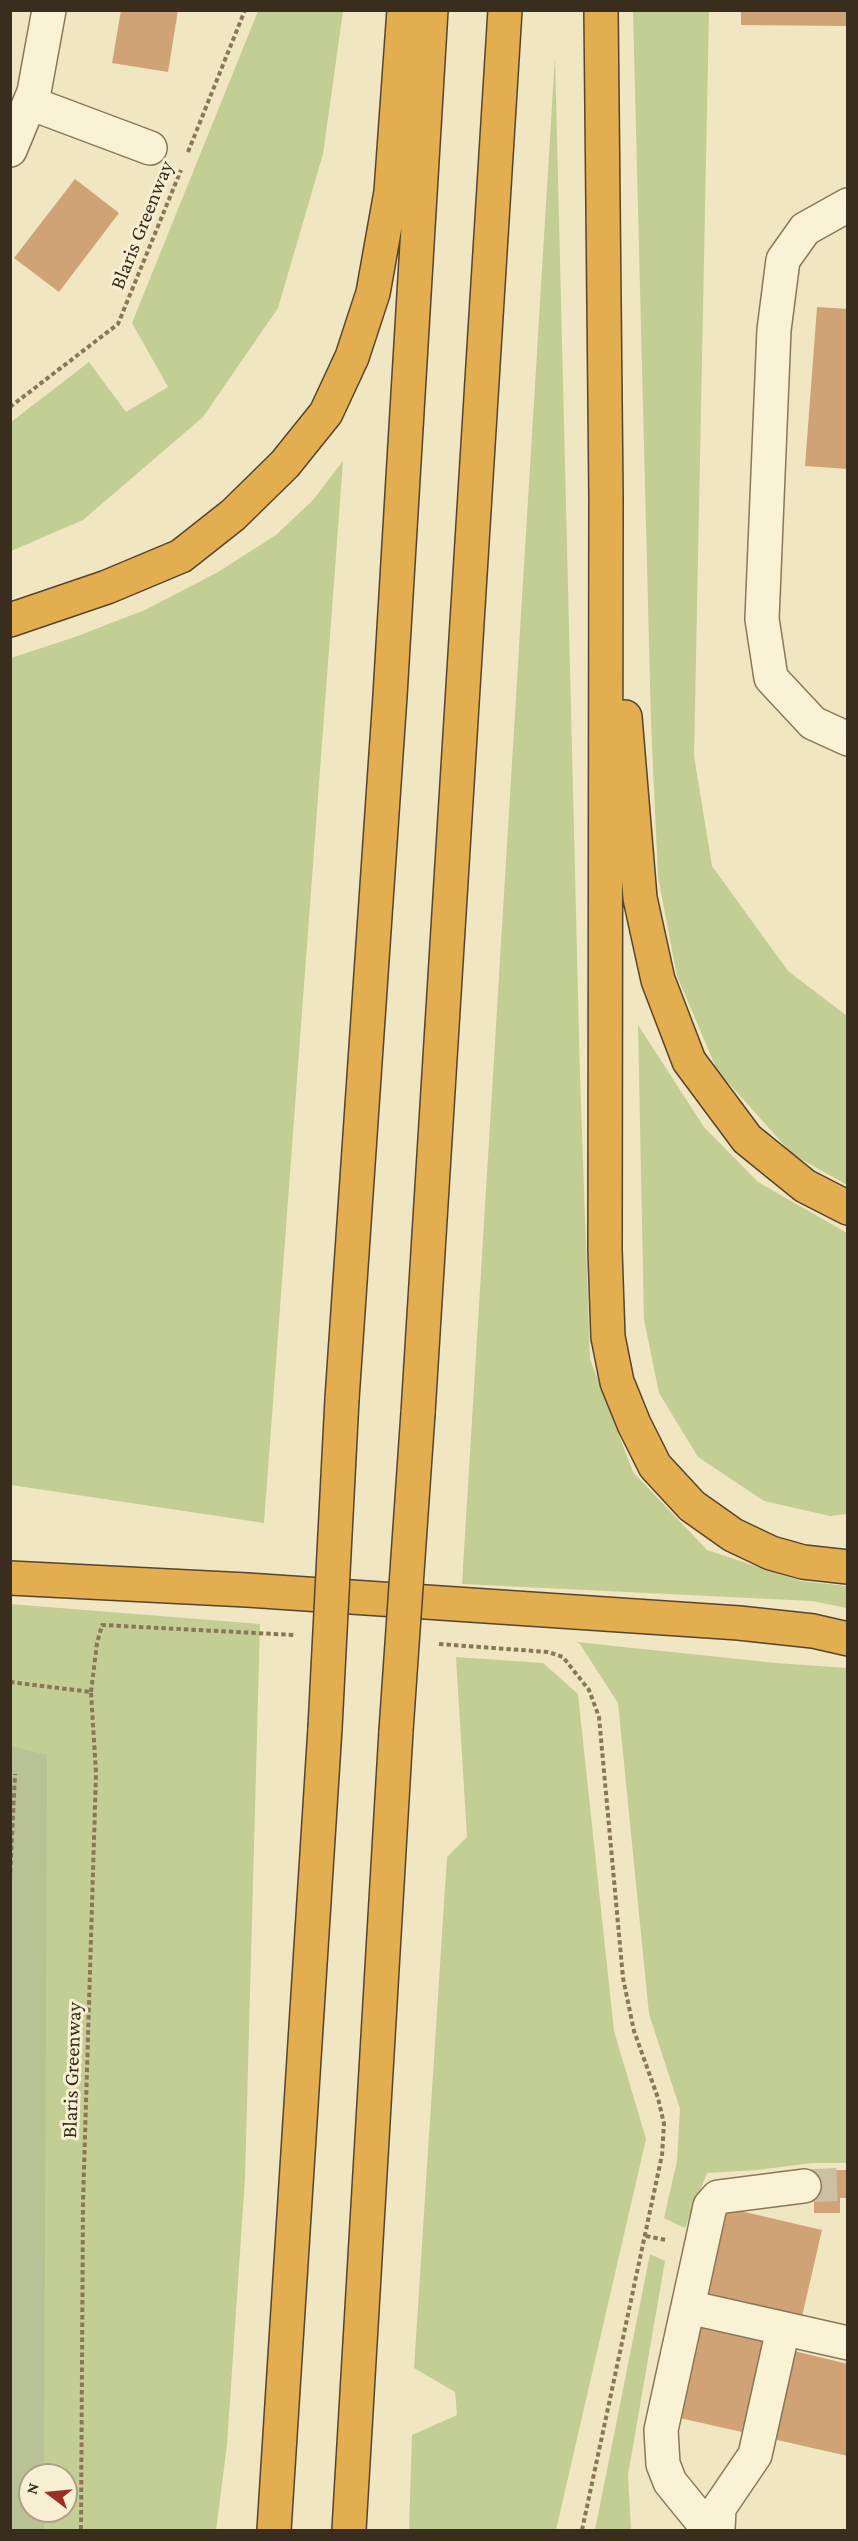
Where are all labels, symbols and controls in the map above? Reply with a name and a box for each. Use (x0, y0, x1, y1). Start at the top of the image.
street label: Blaris Greenway (105, 157, 179, 293)
street label: Blaris Greenway (57, 2001, 87, 2139)
north arrow (18, 2463, 78, 2523)
text: N (22, 2481, 42, 2496)

